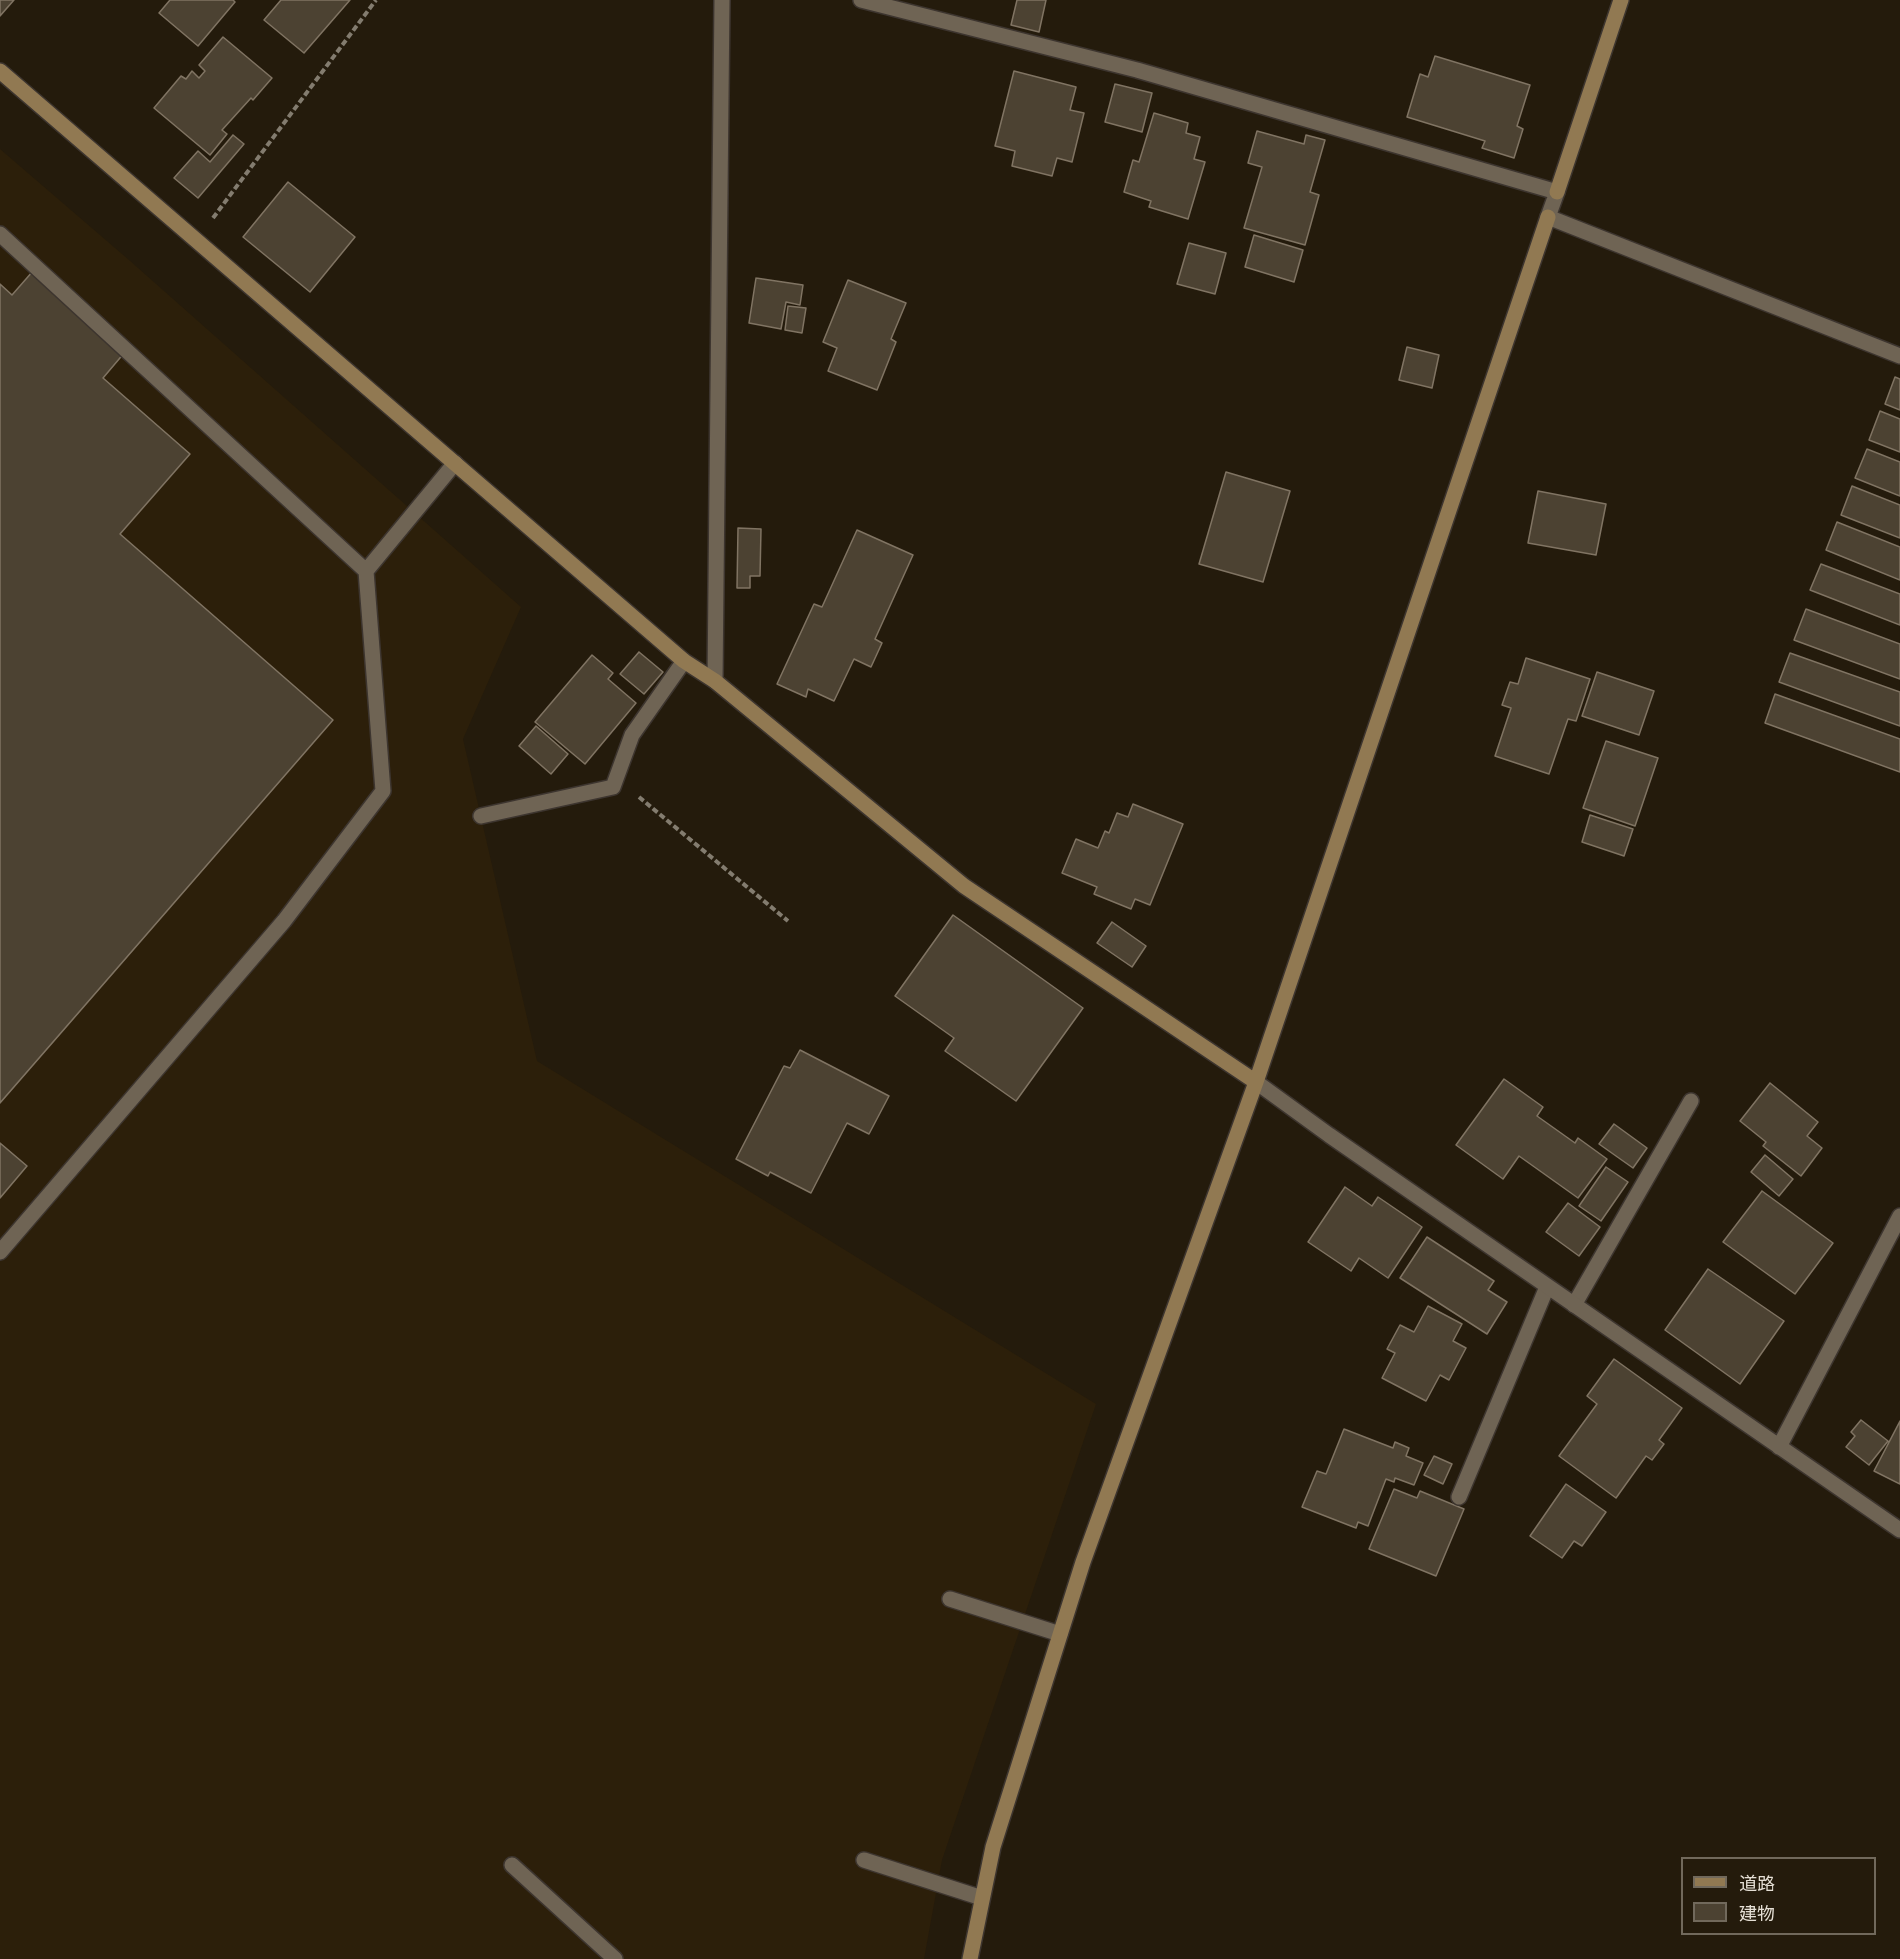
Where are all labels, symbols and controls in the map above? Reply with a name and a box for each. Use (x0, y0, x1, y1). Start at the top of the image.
legend (1681, 1857, 1876, 1935)
text: 道路 (1739, 1872, 1775, 1896)
text: 建物 (1739, 1902, 1775, 1926)

